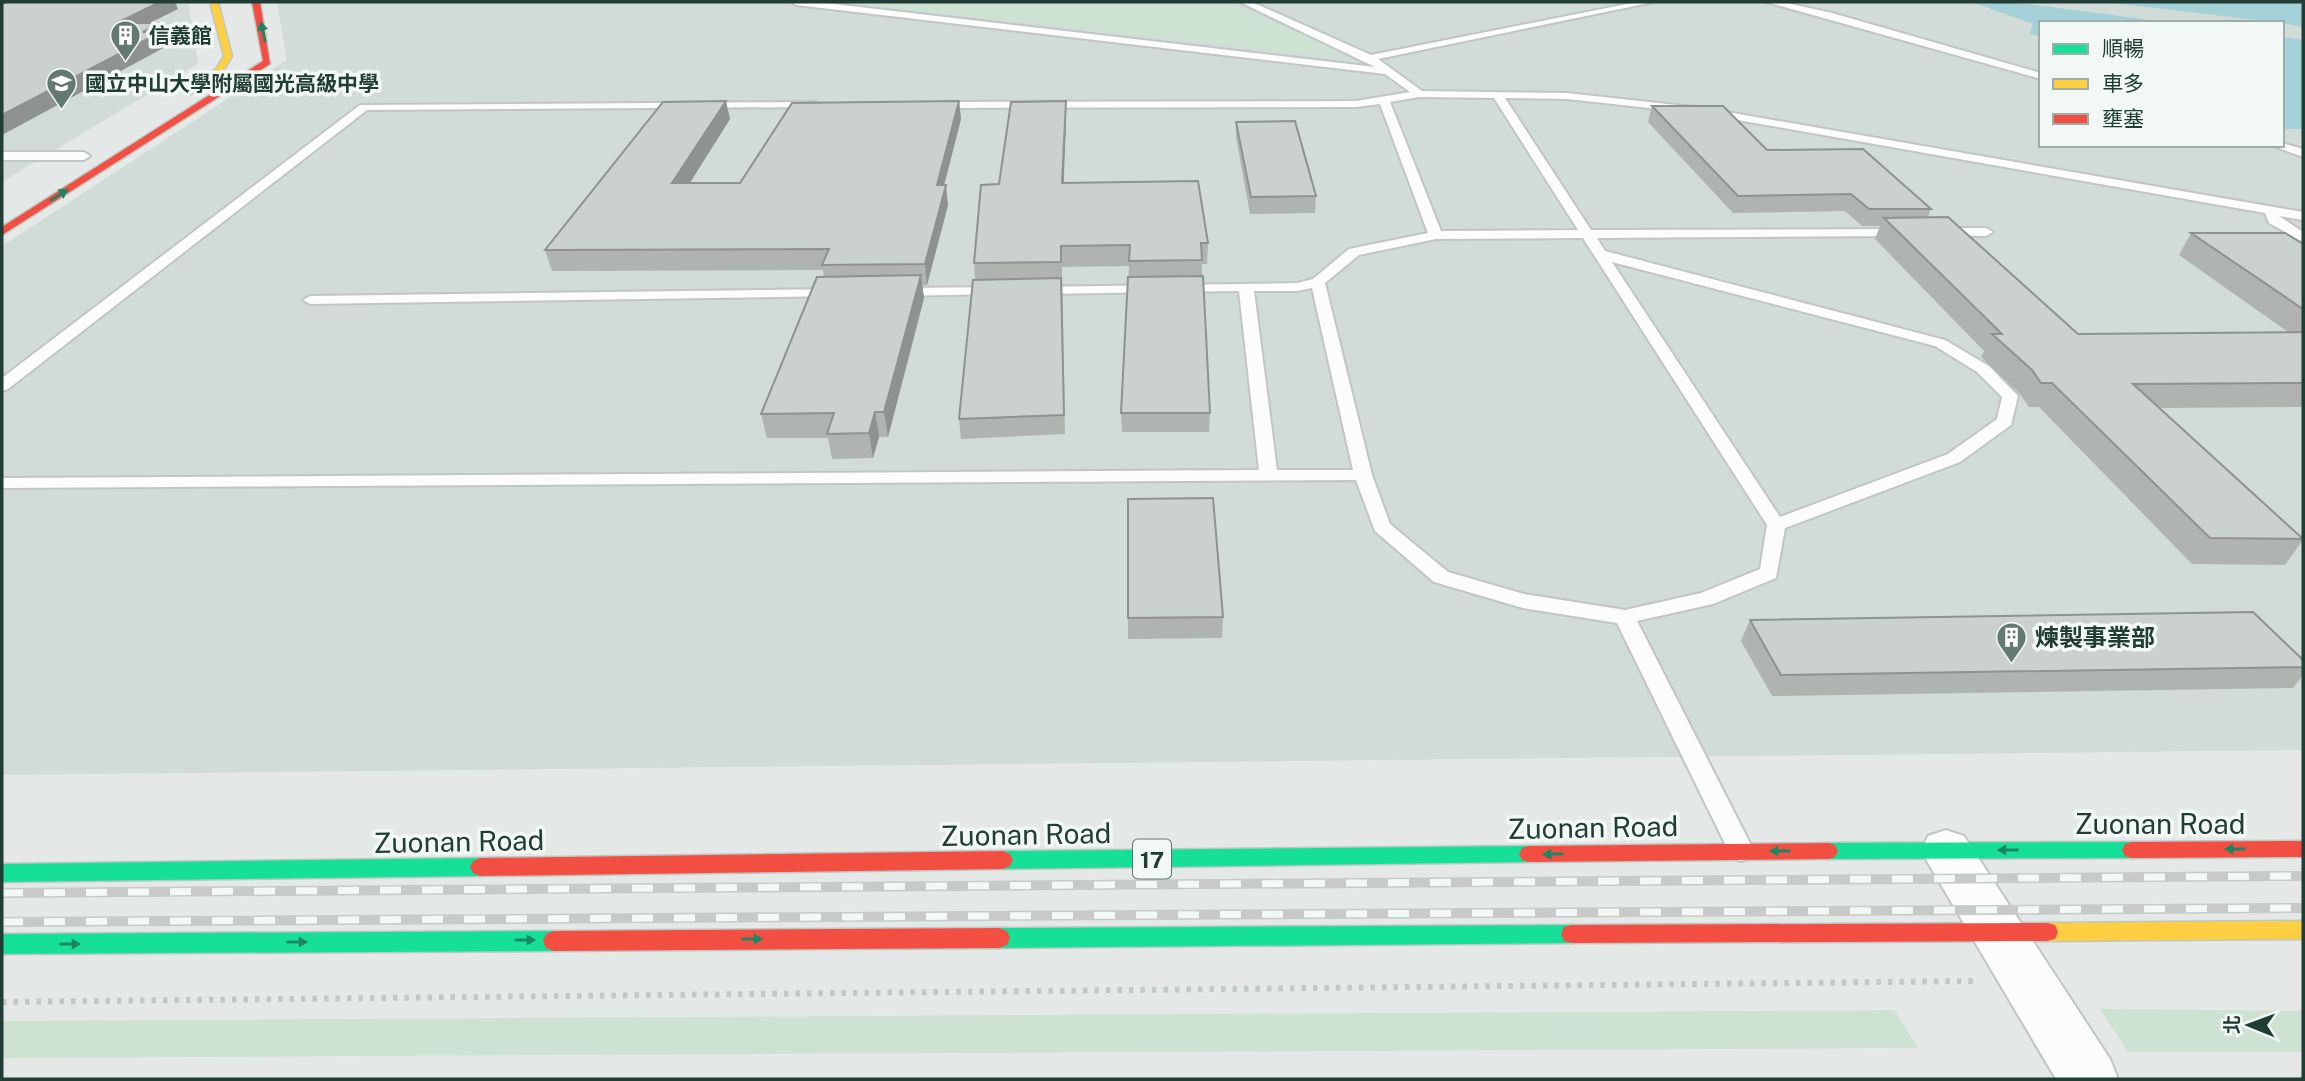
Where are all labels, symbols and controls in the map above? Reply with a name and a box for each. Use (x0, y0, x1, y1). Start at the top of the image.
building icon: 信義館 (109, 18, 143, 62)
one-way arrow (257, 21, 268, 43)
legend (2039, 21, 2284, 147)
place label: 信義館 (149, 23, 212, 48)
text: 順暢 (2102, 36, 2144, 61)
school or university icon: 國立中山大學附屬國光高級中學 (45, 66, 79, 110)
place label: 國立中山大學附屬國光高級中學 (85, 71, 379, 96)
text: 車多 (2102, 71, 2144, 96)
text: 壅塞 (2102, 106, 2144, 131)
one-way arrow (50, 189, 69, 202)
building icon: 煉製事業部 (1995, 620, 2029, 664)
place label: 煉製事業部 (2035, 623, 2155, 651)
street label: Zuonan Road (2075, 807, 2245, 840)
street label: Zuonan Road (1507, 809, 1679, 845)
street label: Zuonan Road (940, 816, 1112, 852)
street label: Zuonan Road (373, 823, 545, 859)
road number: 17 (1133, 839, 1171, 878)
one-way arrow (2224, 843, 2246, 855)
one-way arrow (1996, 844, 2018, 856)
one-way arrow (1769, 845, 1791, 857)
one-way arrow (1541, 848, 1563, 859)
one-way arrow (742, 933, 764, 944)
one-way arrow (514, 934, 536, 946)
one-way arrow (287, 936, 309, 948)
one-way arrow (59, 938, 81, 949)
north arrow (2214, 990, 2284, 1060)
text: 北 (2221, 1015, 2243, 1034)

